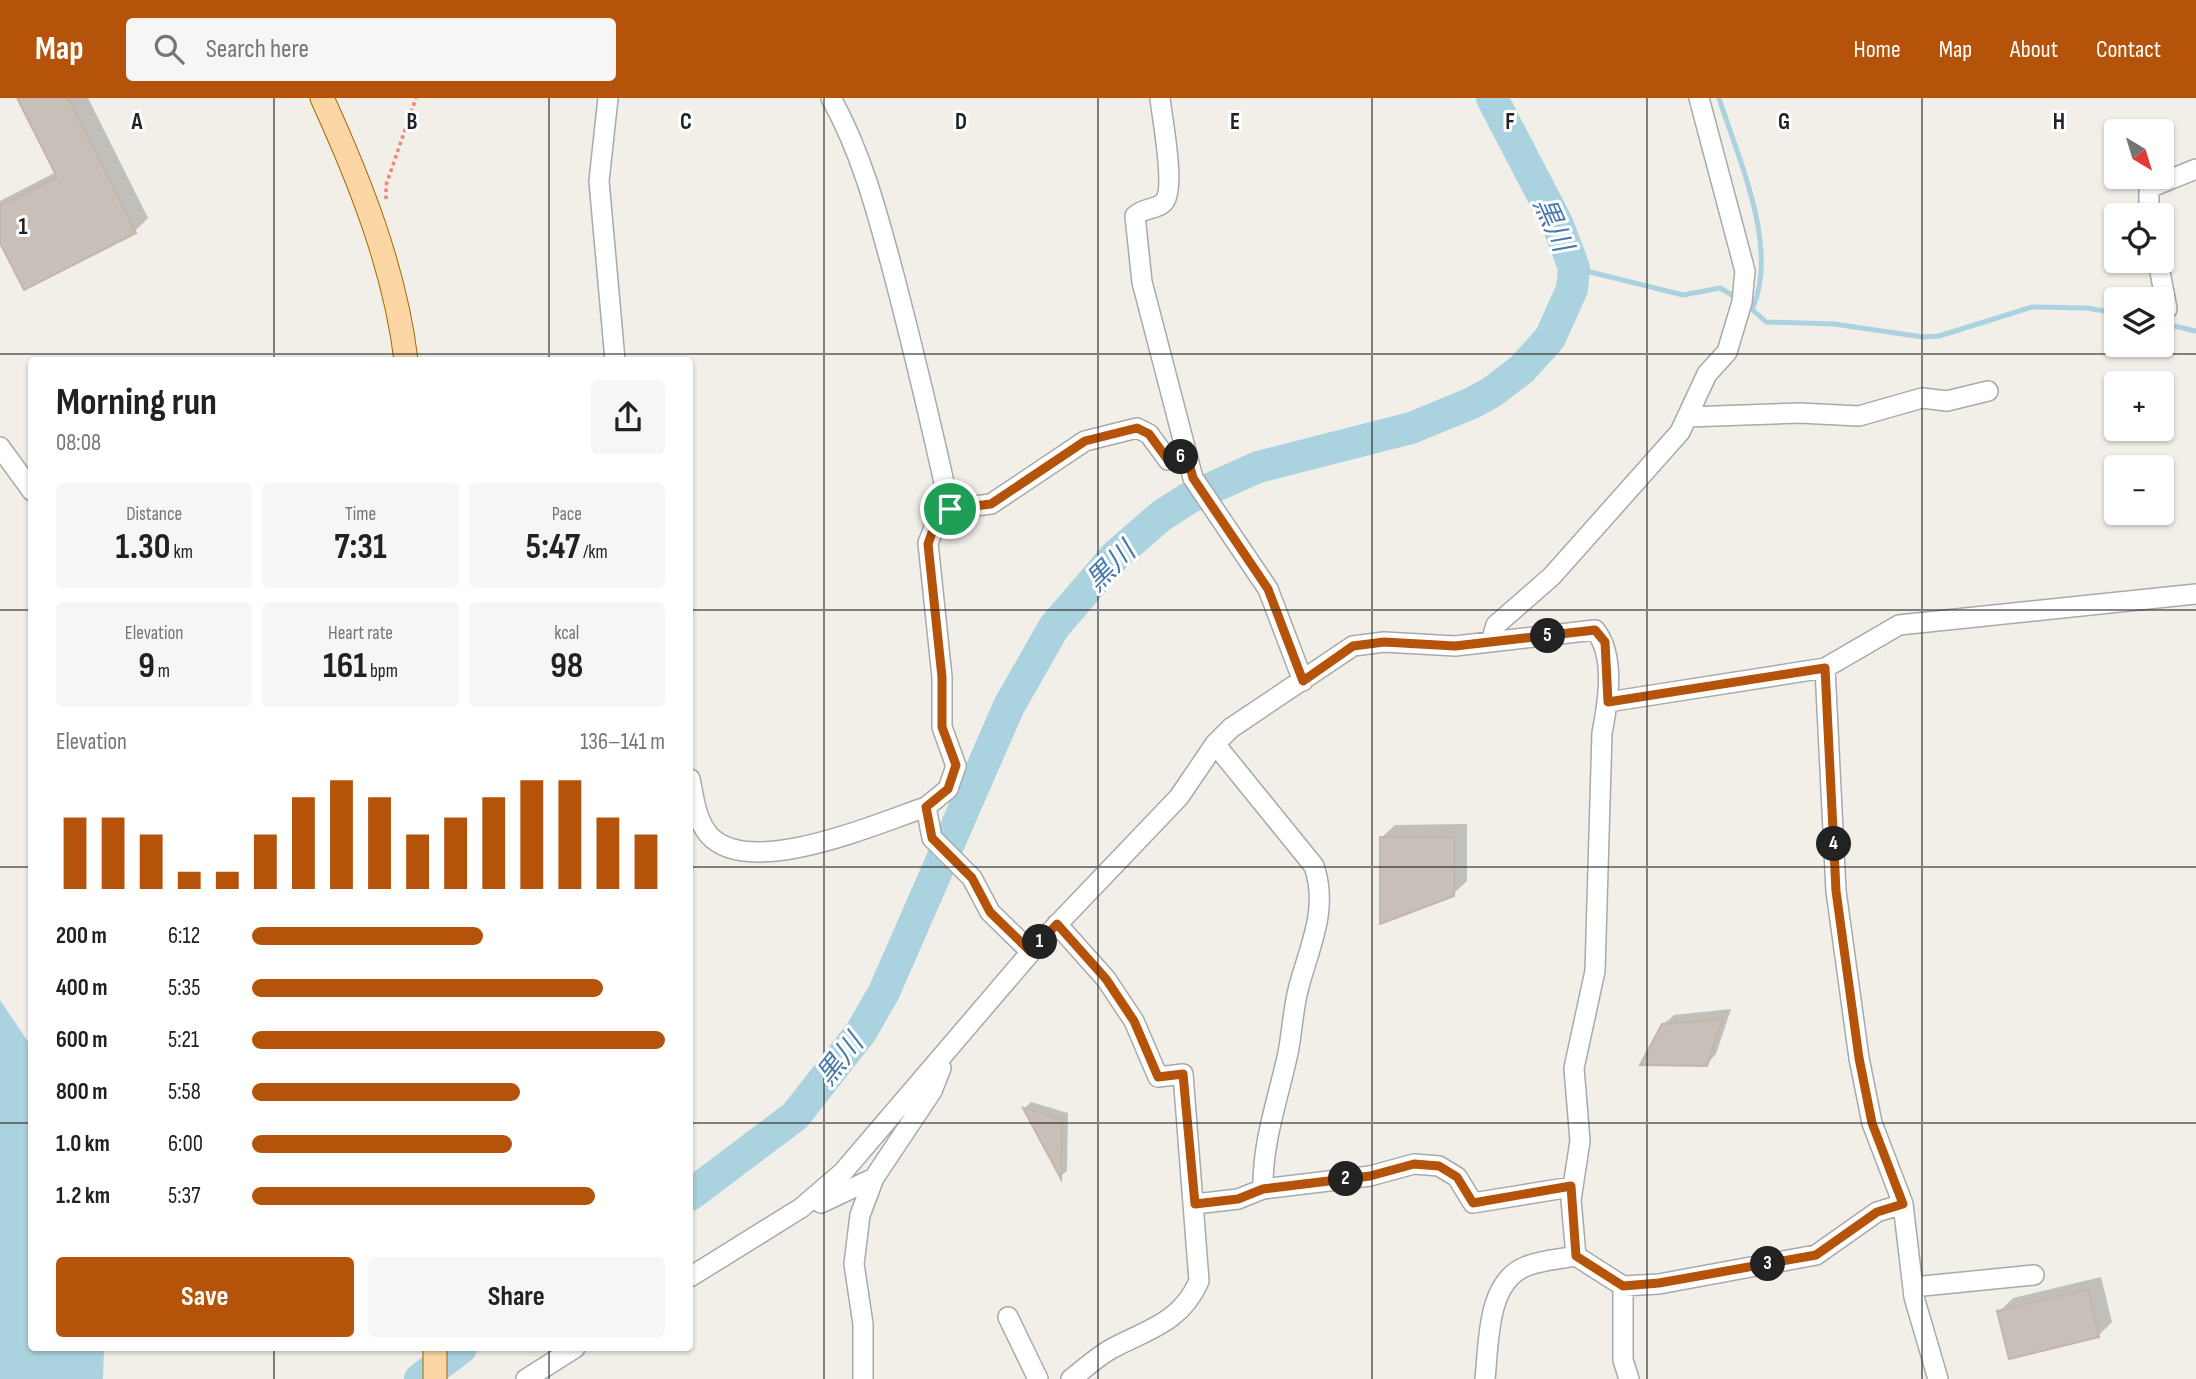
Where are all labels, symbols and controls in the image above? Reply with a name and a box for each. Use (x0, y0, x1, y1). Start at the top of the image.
search box (126, 18, 616, 81)
text: Map (35, 29, 84, 69)
icon: search (150, 30, 188, 68)
text: Search here (206, 34, 309, 65)
text: Home (1853, 35, 1901, 64)
text: Map (1939, 35, 1972, 64)
text: About (2010, 35, 2058, 64)
text: Contact (2096, 35, 2161, 64)
text: A (131, 108, 144, 136)
text: B (407, 108, 418, 136)
text: C (680, 108, 692, 136)
text: D (955, 108, 967, 136)
text: E (1230, 108, 1240, 136)
text: F (1505, 108, 1515, 136)
text: G (1778, 108, 1790, 136)
text: H (2053, 108, 2065, 136)
north arrow (2104, 119, 2174, 189)
map controls (2104, 119, 2174, 525)
water label: 黒川 (1526, 192, 1580, 260)
button: locate (2104, 203, 2174, 273)
text: 1 (18, 213, 28, 241)
button: layers (2104, 287, 2174, 357)
button: + (2104, 371, 2174, 441)
text: Morning run (56, 380, 217, 425)
button: share (591, 380, 665, 454)
text: 08:08 (56, 429, 101, 457)
pin: 6 (1164, 440, 1198, 474)
text: 6 (1176, 445, 1185, 468)
button: − (2104, 455, 2174, 525)
pin (920, 479, 980, 539)
icon: arrive (931, 490, 969, 528)
text: Distance (126, 503, 182, 526)
text: Time (345, 503, 376, 526)
text: Pace (552, 503, 582, 526)
text: 1.30 (115, 526, 170, 569)
text: 7:31 (334, 526, 387, 569)
text: 5:47 (526, 526, 580, 569)
water label: 黒川 (1080, 533, 1145, 599)
text: km (170, 541, 193, 564)
text: /km (580, 541, 608, 564)
pin: 5 (1530, 618, 1566, 654)
text: Elevation (125, 622, 183, 645)
text: Heart rate (328, 622, 393, 645)
text: kcal (554, 622, 579, 645)
text: 5 (1543, 624, 1552, 647)
text: 9 (138, 645, 155, 688)
text: 161 (323, 645, 367, 688)
text: 98 (550, 645, 583, 688)
text: m (155, 660, 170, 683)
text: bpm (367, 660, 398, 683)
text: Elevation (56, 728, 127, 756)
text: 136–141 m (580, 728, 665, 756)
pin: 4 (1816, 826, 1852, 862)
text: 4 (1829, 832, 1838, 855)
text: 200 m (56, 922, 107, 950)
text: 6:12 (168, 922, 200, 950)
pin: 1 (1023, 924, 1058, 960)
text: 1 (1036, 930, 1043, 953)
text: 400 m (56, 974, 107, 1002)
text: 5:35 (168, 974, 200, 1002)
water label: 黒川 (810, 1025, 872, 1092)
text: 600 m (56, 1026, 108, 1054)
text: 5:21 (168, 1026, 199, 1054)
text: 800 m (56, 1078, 108, 1106)
text: 5:58 (168, 1078, 201, 1106)
text: 1.0 km (56, 1130, 110, 1158)
text: 6:00 (168, 1130, 203, 1158)
pin: 2 (1328, 1162, 1364, 1196)
text: 2 (1341, 1167, 1350, 1190)
text: 1.2 km (56, 1182, 110, 1210)
text: 5:37 (168, 1182, 200, 1210)
pin: 3 (1750, 1246, 1786, 1282)
text: 3 (1763, 1252, 1772, 1275)
button: Save (56, 1257, 354, 1337)
button: Share (368, 1257, 665, 1337)

